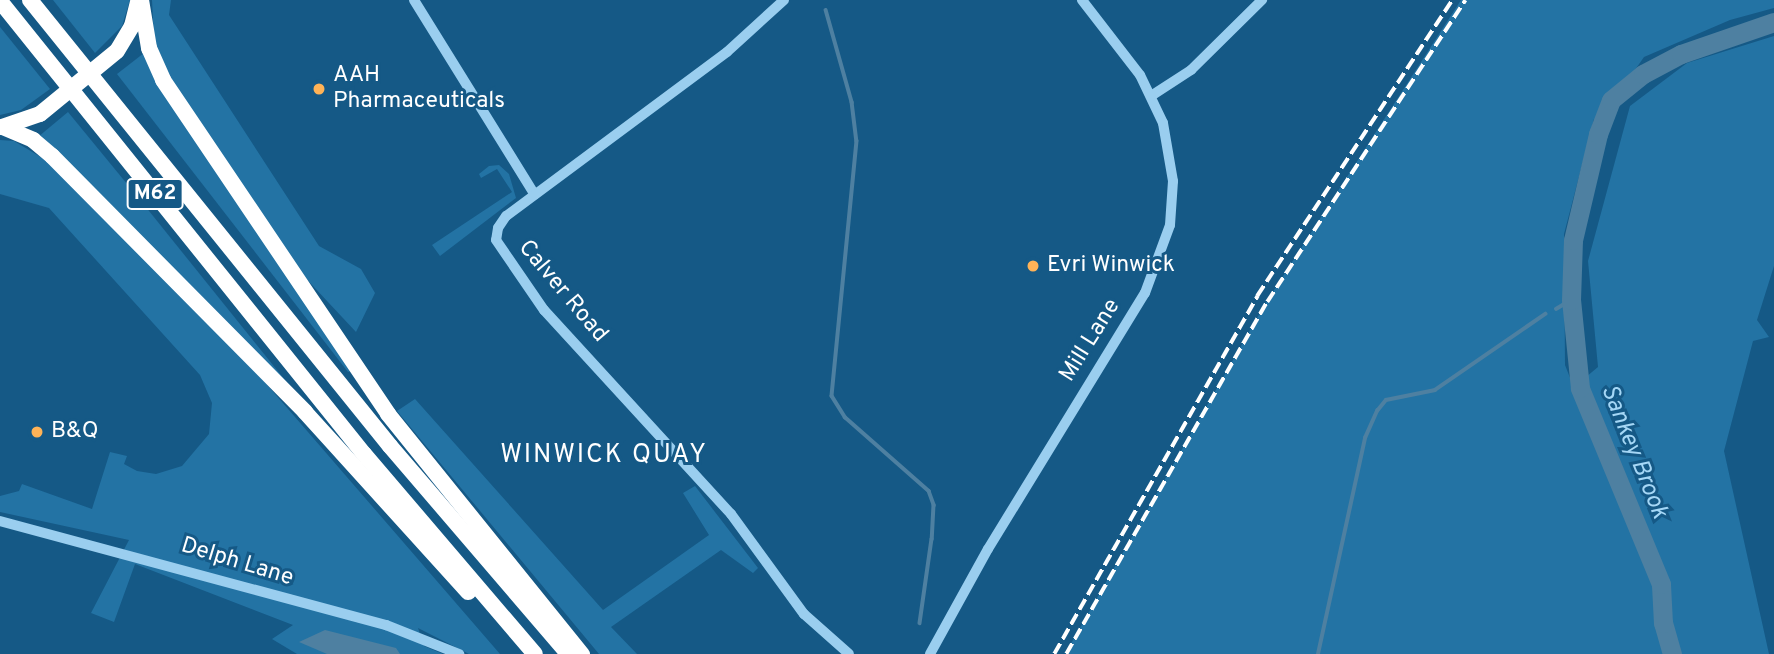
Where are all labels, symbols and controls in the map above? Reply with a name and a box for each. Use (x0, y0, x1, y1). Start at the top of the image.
place label: AAH Pharmaceuticals (333, 62, 505, 116)
marker: AAH Pharmaceuticals (311, 81, 327, 97)
road number: M62 (125, 176, 185, 212)
street label: Calver Road (511, 235, 613, 349)
place label: Evri Winwick (1047, 252, 1176, 280)
marker: Evri Winwick (1025, 258, 1041, 274)
street label: Mill Lane (1055, 294, 1127, 388)
water label: Sankey Brook (1593, 381, 1673, 523)
place label: B&Q (51, 418, 98, 446)
marker: B&Q (29, 424, 45, 440)
district label: WINWICK QUAY (502, 440, 706, 472)
street label: Delph Lane (177, 533, 297, 593)

